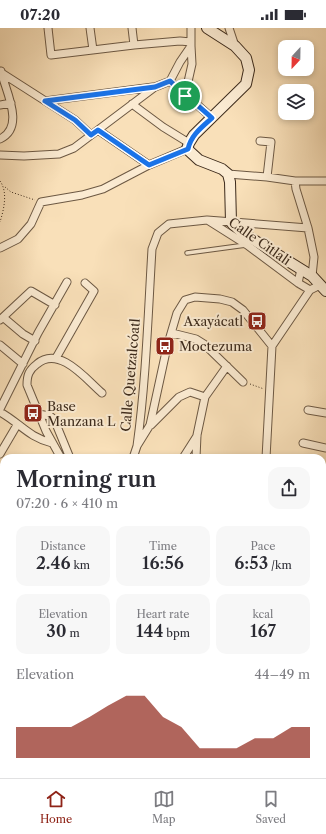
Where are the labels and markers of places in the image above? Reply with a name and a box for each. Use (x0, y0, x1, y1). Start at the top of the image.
pin (168, 79, 202, 113)
bus stop icon: Axayácatl (246, 310, 268, 332)
place label: Axayácatl (182, 313, 243, 329)
bus stop icon: Moctezuma (154, 335, 176, 357)
place label: Moctezuma (179, 338, 252, 354)
place label: Base Manzana L (47, 398, 116, 429)
bus stop icon: Base Manzana L (22, 402, 44, 424)

